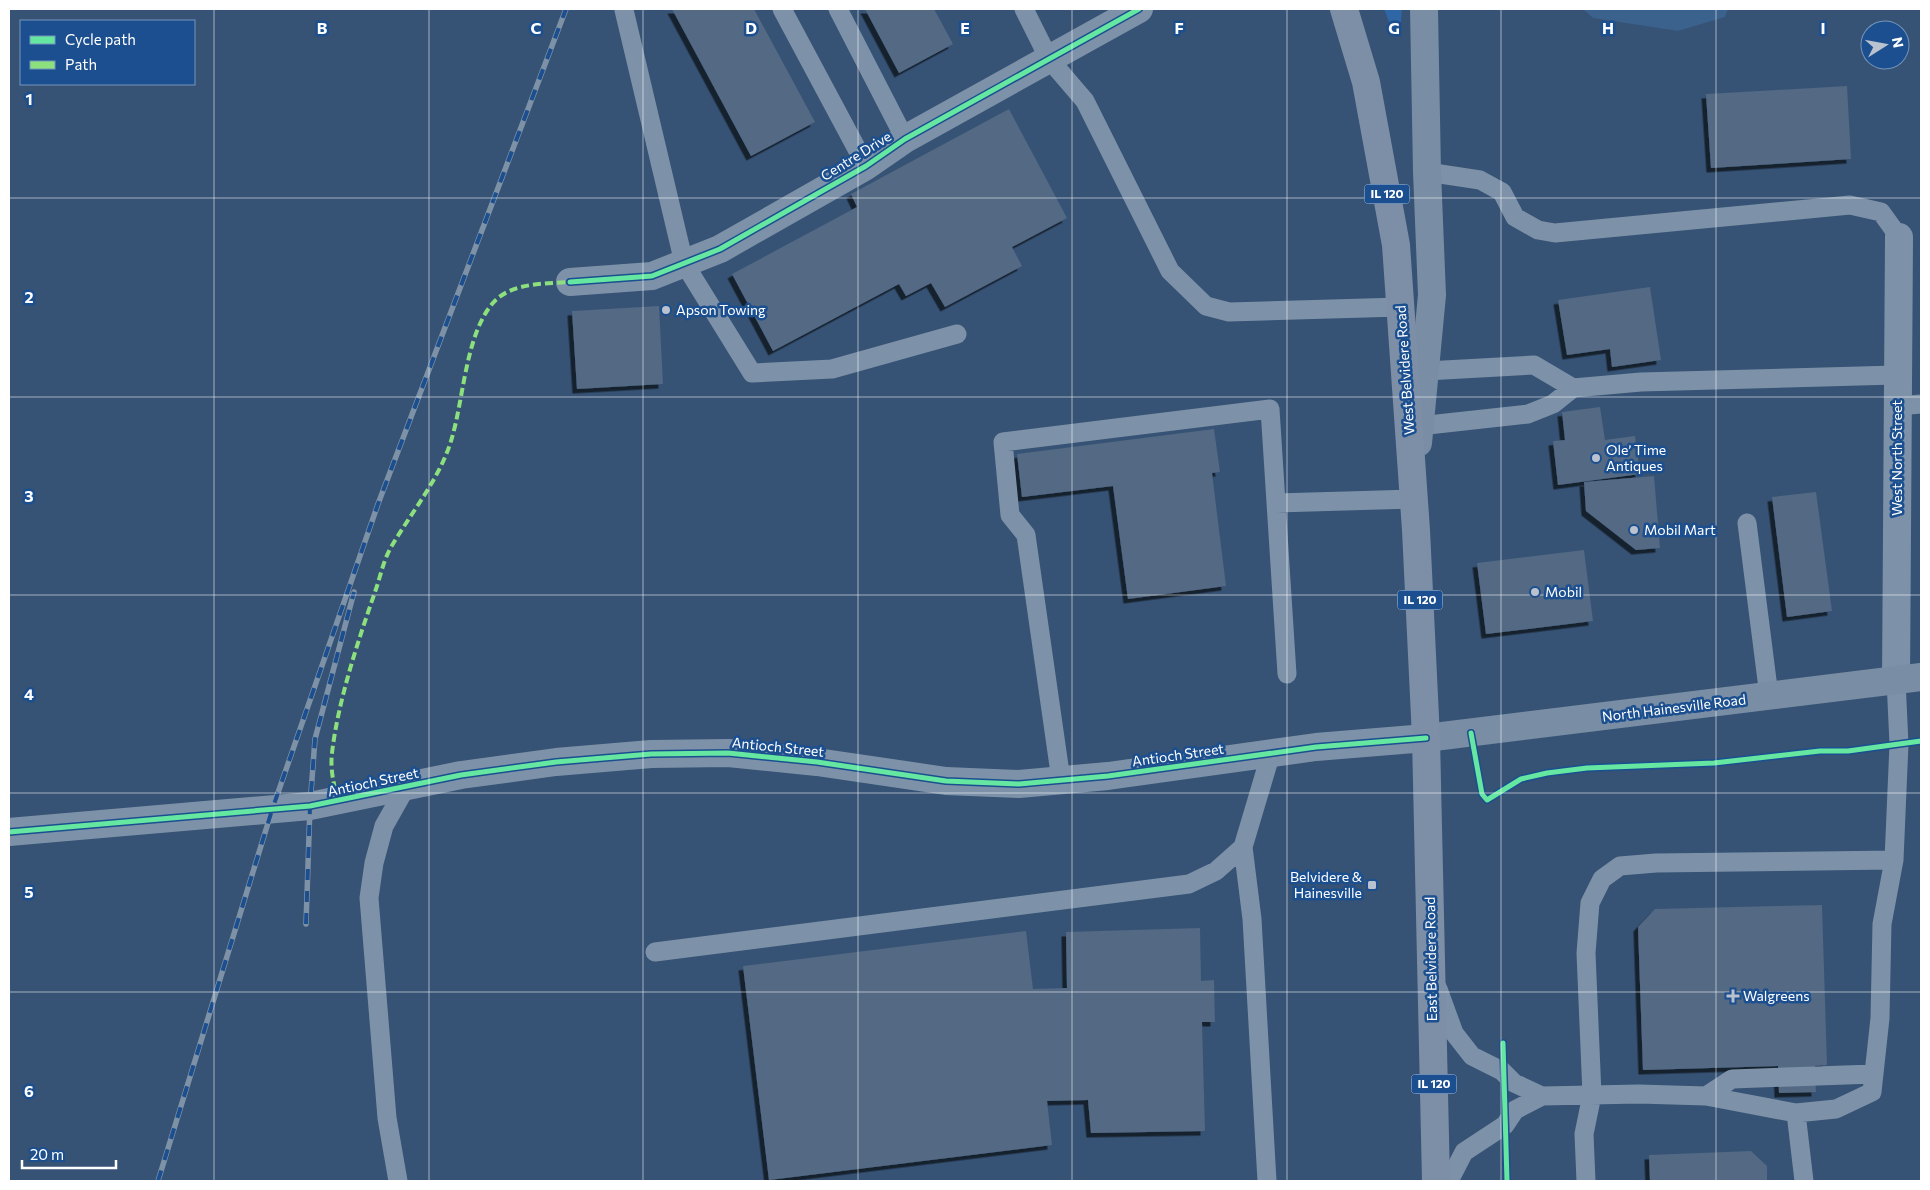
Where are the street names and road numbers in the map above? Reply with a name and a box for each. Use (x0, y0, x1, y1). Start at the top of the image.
street label: Centre Drive (817, 127, 894, 184)
road number: IL 120 (1364, 184, 1410, 203)
street label: West Belvidere Road (1391, 305, 1418, 435)
street label: West North Street (1888, 400, 1905, 516)
road number: IL 120 (1398, 590, 1442, 610)
street label: North Hainesville Road (1601, 690, 1747, 725)
street label: Antioch Street (731, 733, 825, 760)
street label: Antioch Street (1131, 740, 1225, 769)
street label: Antioch Street (326, 764, 420, 799)
street label: East Belvidere Road (1421, 897, 1440, 1022)
road number: IL 120 (1412, 1074, 1456, 1094)

